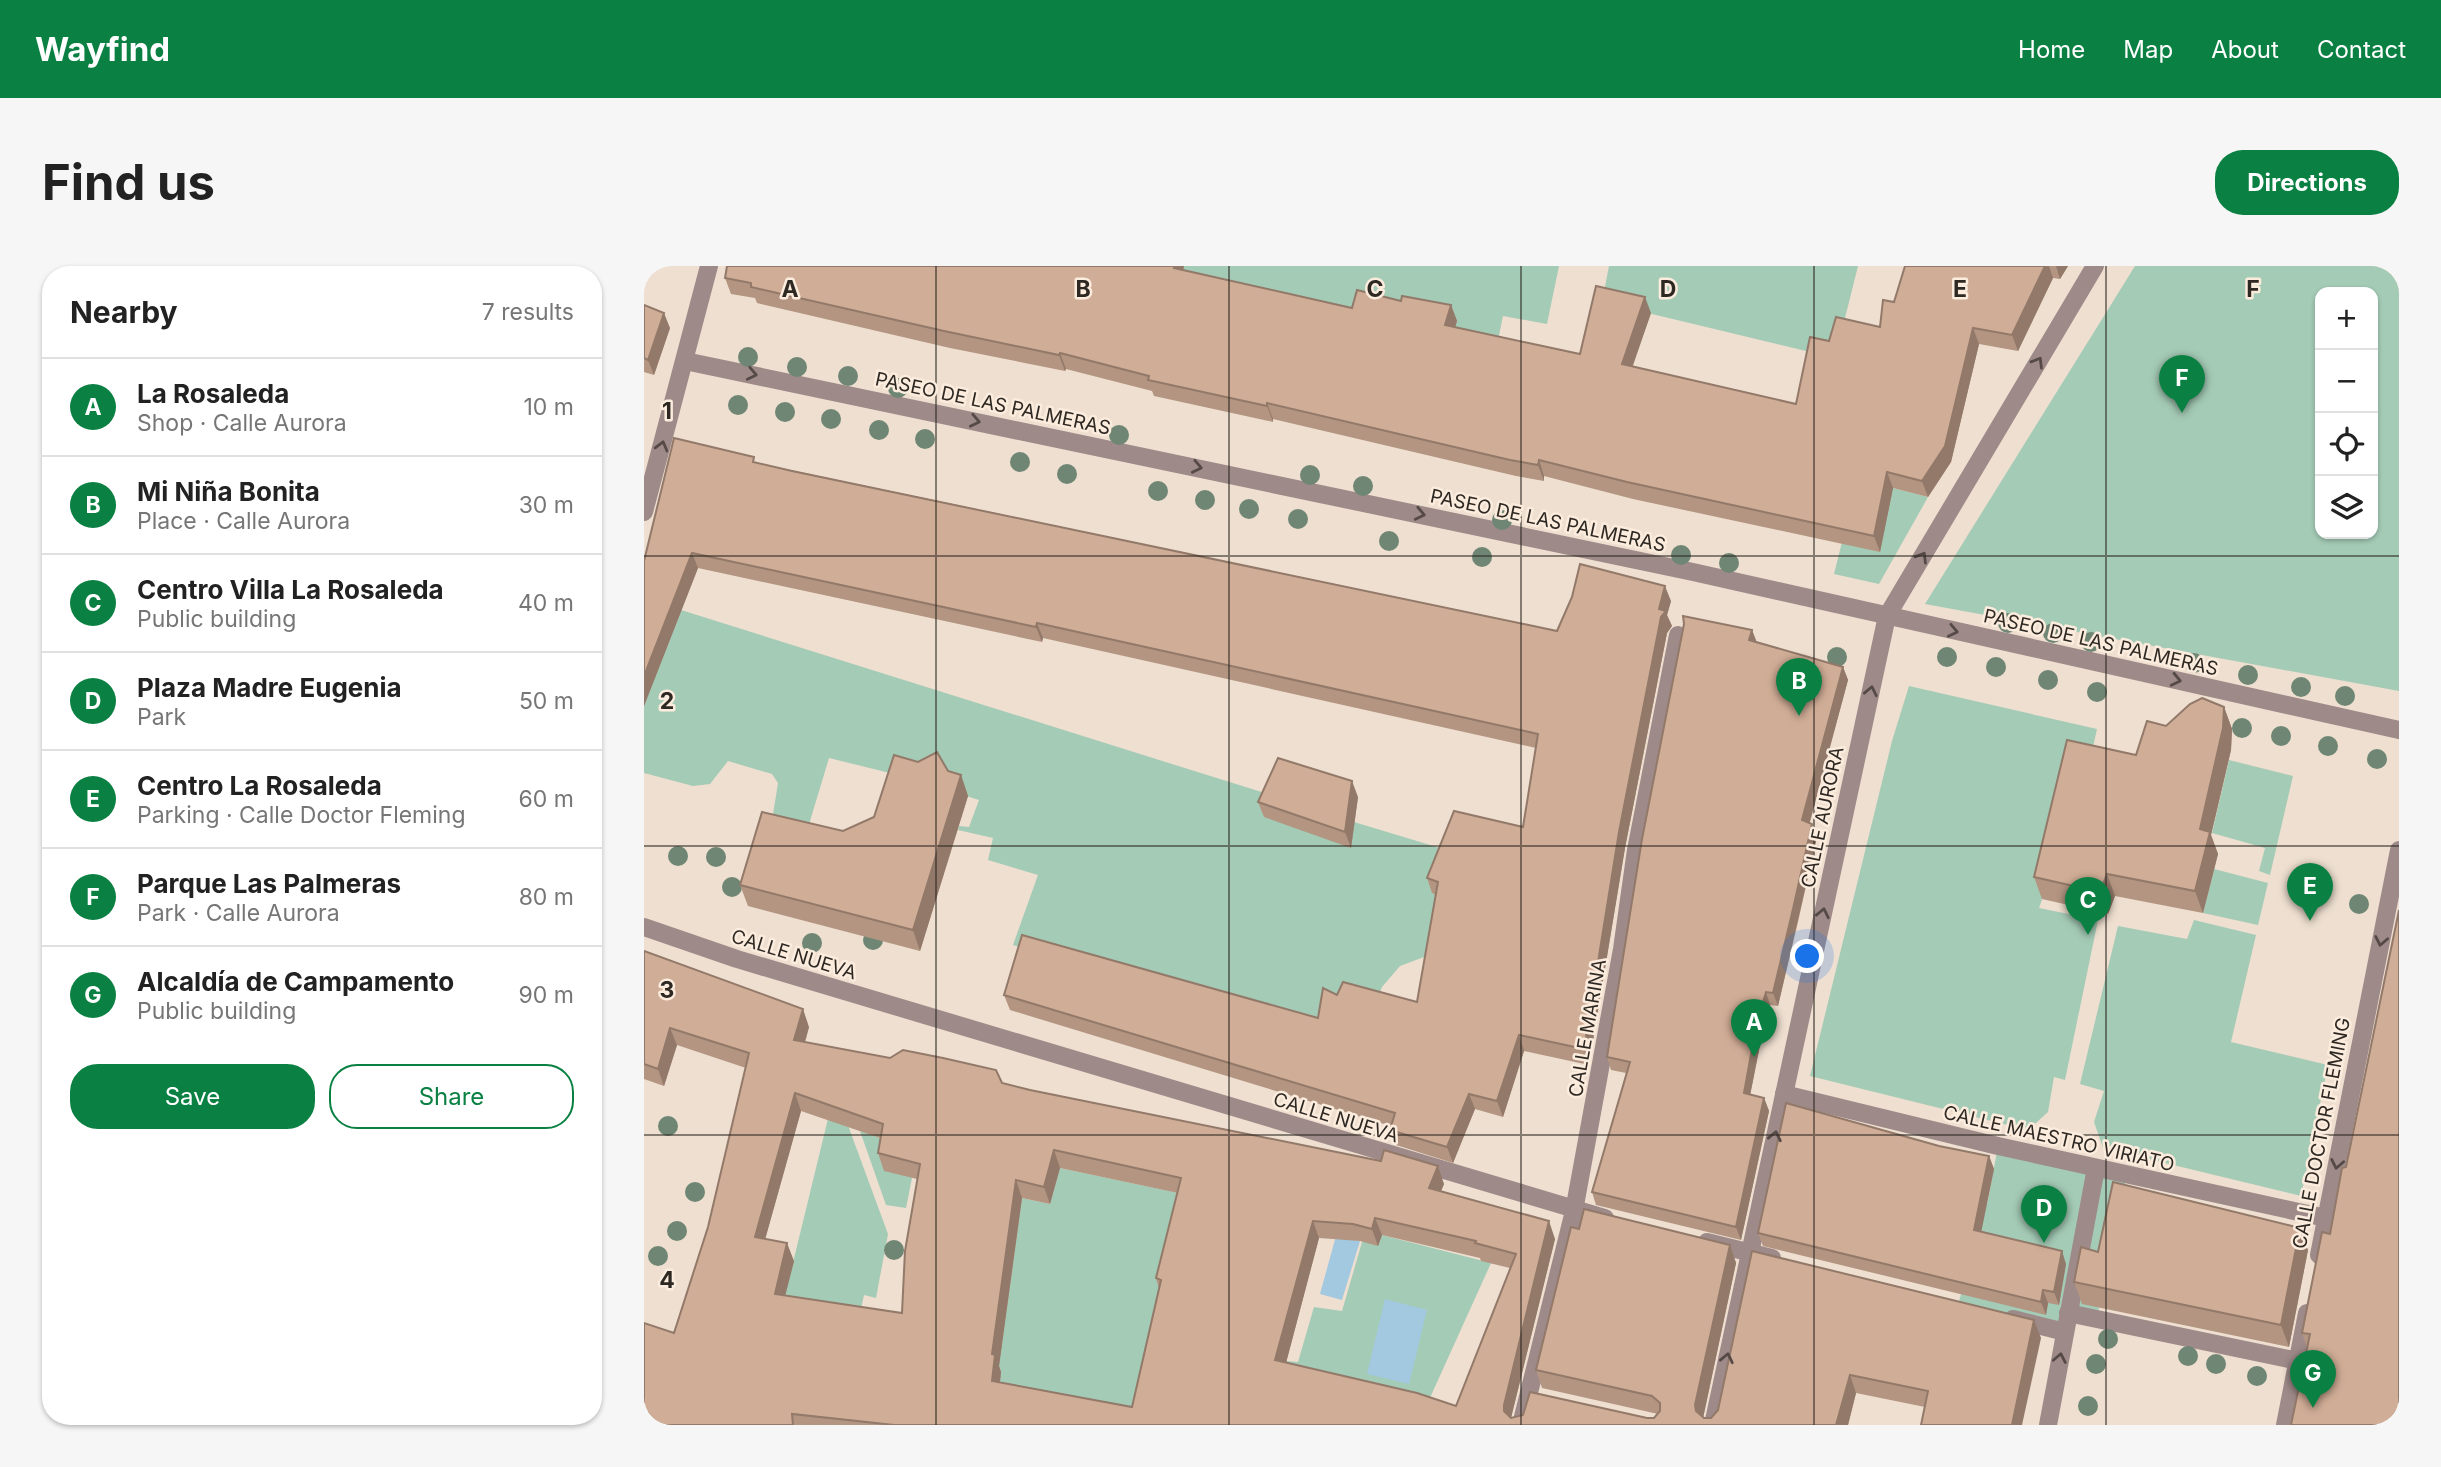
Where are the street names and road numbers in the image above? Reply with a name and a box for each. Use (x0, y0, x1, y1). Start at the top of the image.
street label: PASEO DE LAS PALMERAS (873, 367, 1113, 440)
street label: PASEO DE LAS PALMERAS (1428, 484, 1668, 557)
street label: PASEO DE LAS PALMERAS (1981, 604, 2220, 681)
street label: CALLE AURORA (1796, 744, 1849, 890)
street label: CALLE NUEVA (728, 925, 859, 984)
street label: CALLE MARINA (1564, 957, 1611, 1099)
street label: CALLE DOCTOR FLEMING (2288, 1016, 2355, 1251)
street label: CALLE NUEVA (1270, 1088, 1401, 1147)
street label: CALLE MAESTRO VIRIATO (1941, 1101, 2177, 1176)

